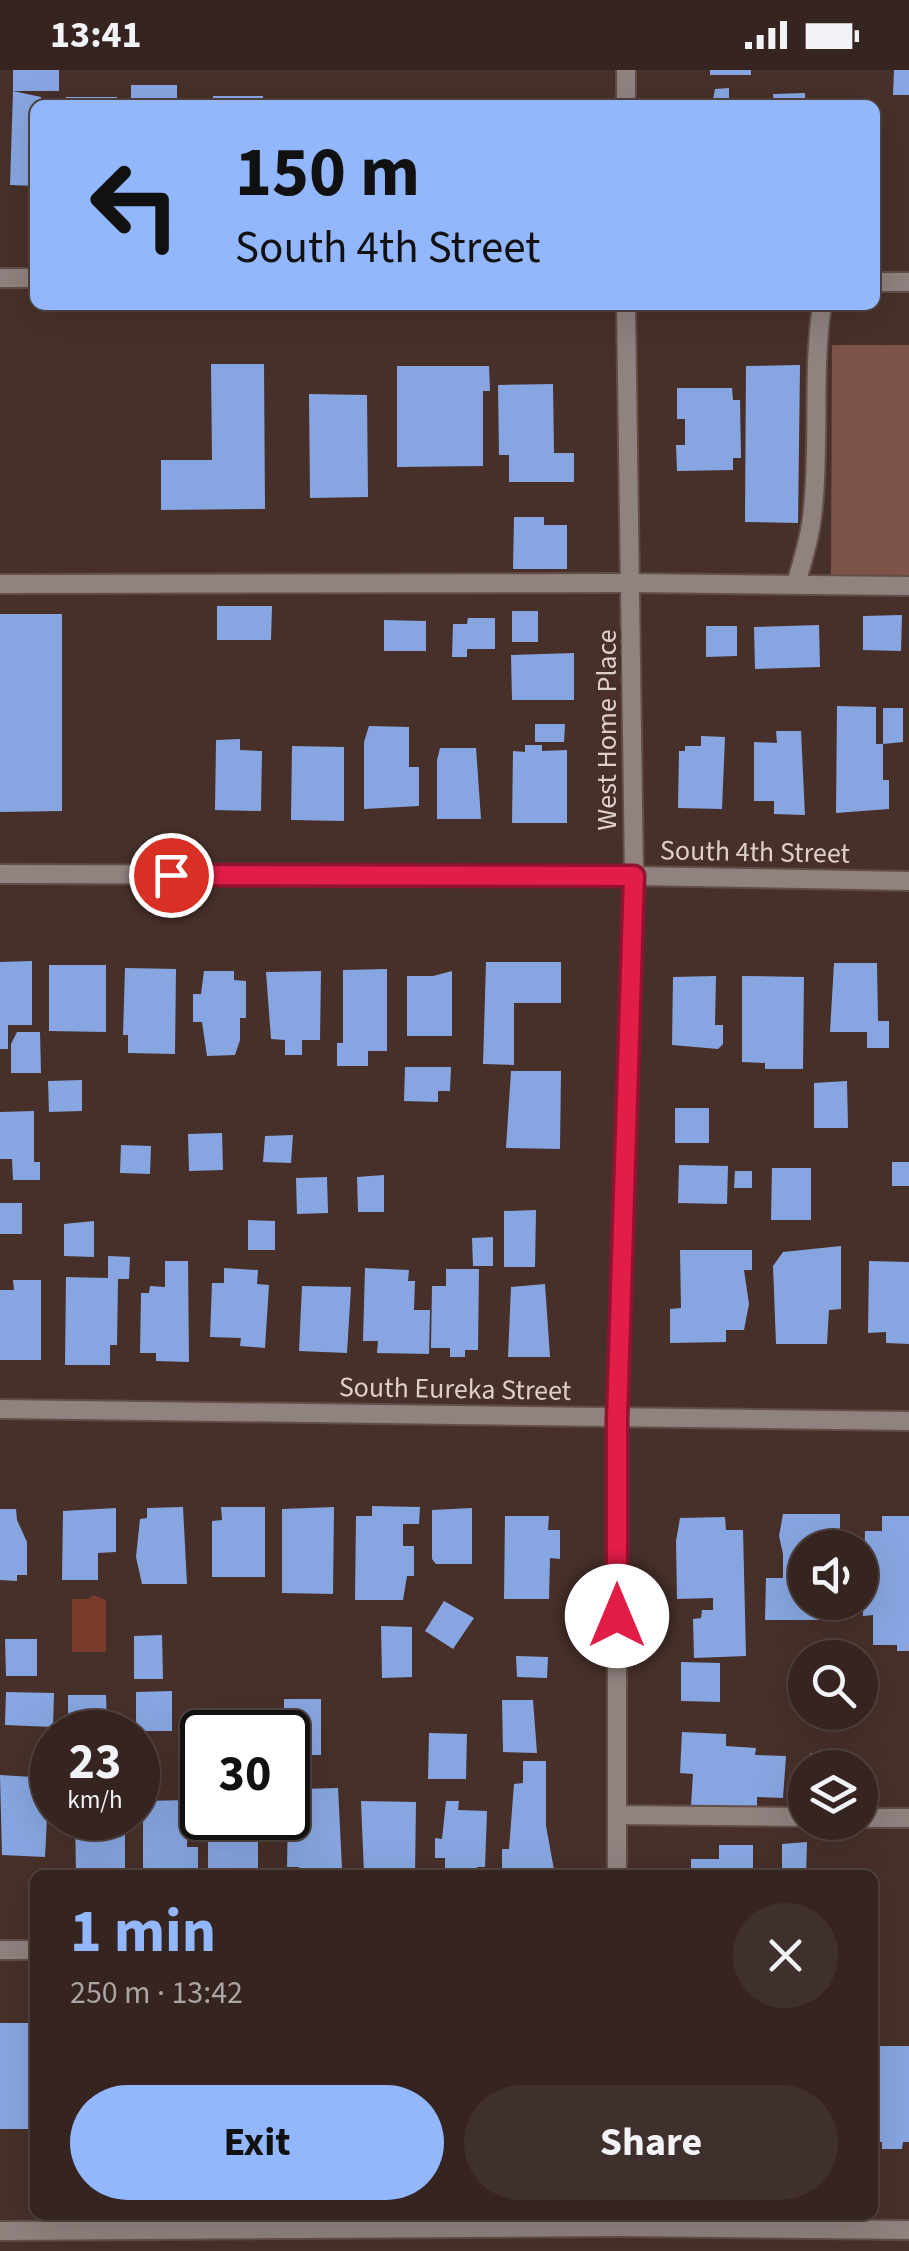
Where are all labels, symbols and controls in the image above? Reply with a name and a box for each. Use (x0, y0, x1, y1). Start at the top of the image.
text: 13:41 (50, 8, 142, 62)
text: 150 m (235, 123, 420, 223)
icon: left (70, 140, 200, 270)
text: South 4th Street (235, 216, 540, 280)
street label: West Home Place (587, 629, 627, 831)
street label: South 4th Street (660, 830, 851, 874)
pin (129, 833, 214, 918)
icon: arrive (144, 848, 199, 903)
street label: South Eureka Street (338, 1367, 572, 1411)
map controls (788, 1530, 878, 1840)
button: sound (788, 1530, 878, 1620)
position arrow (565, 1564, 669, 1668)
button: search (788, 1640, 878, 1730)
speed limit sign: 30 (180, 1710, 310, 1840)
text: 23 (69, 1727, 121, 1798)
button: layers (788, 1750, 878, 1840)
text: km/h (67, 1782, 123, 1818)
text: 1 min (70, 1890, 216, 1975)
button: close (733, 1903, 838, 2008)
text: 250 m · 13:42 (70, 1970, 243, 2016)
button: Exit (70, 2085, 444, 2200)
button: Share (464, 2085, 838, 2200)

